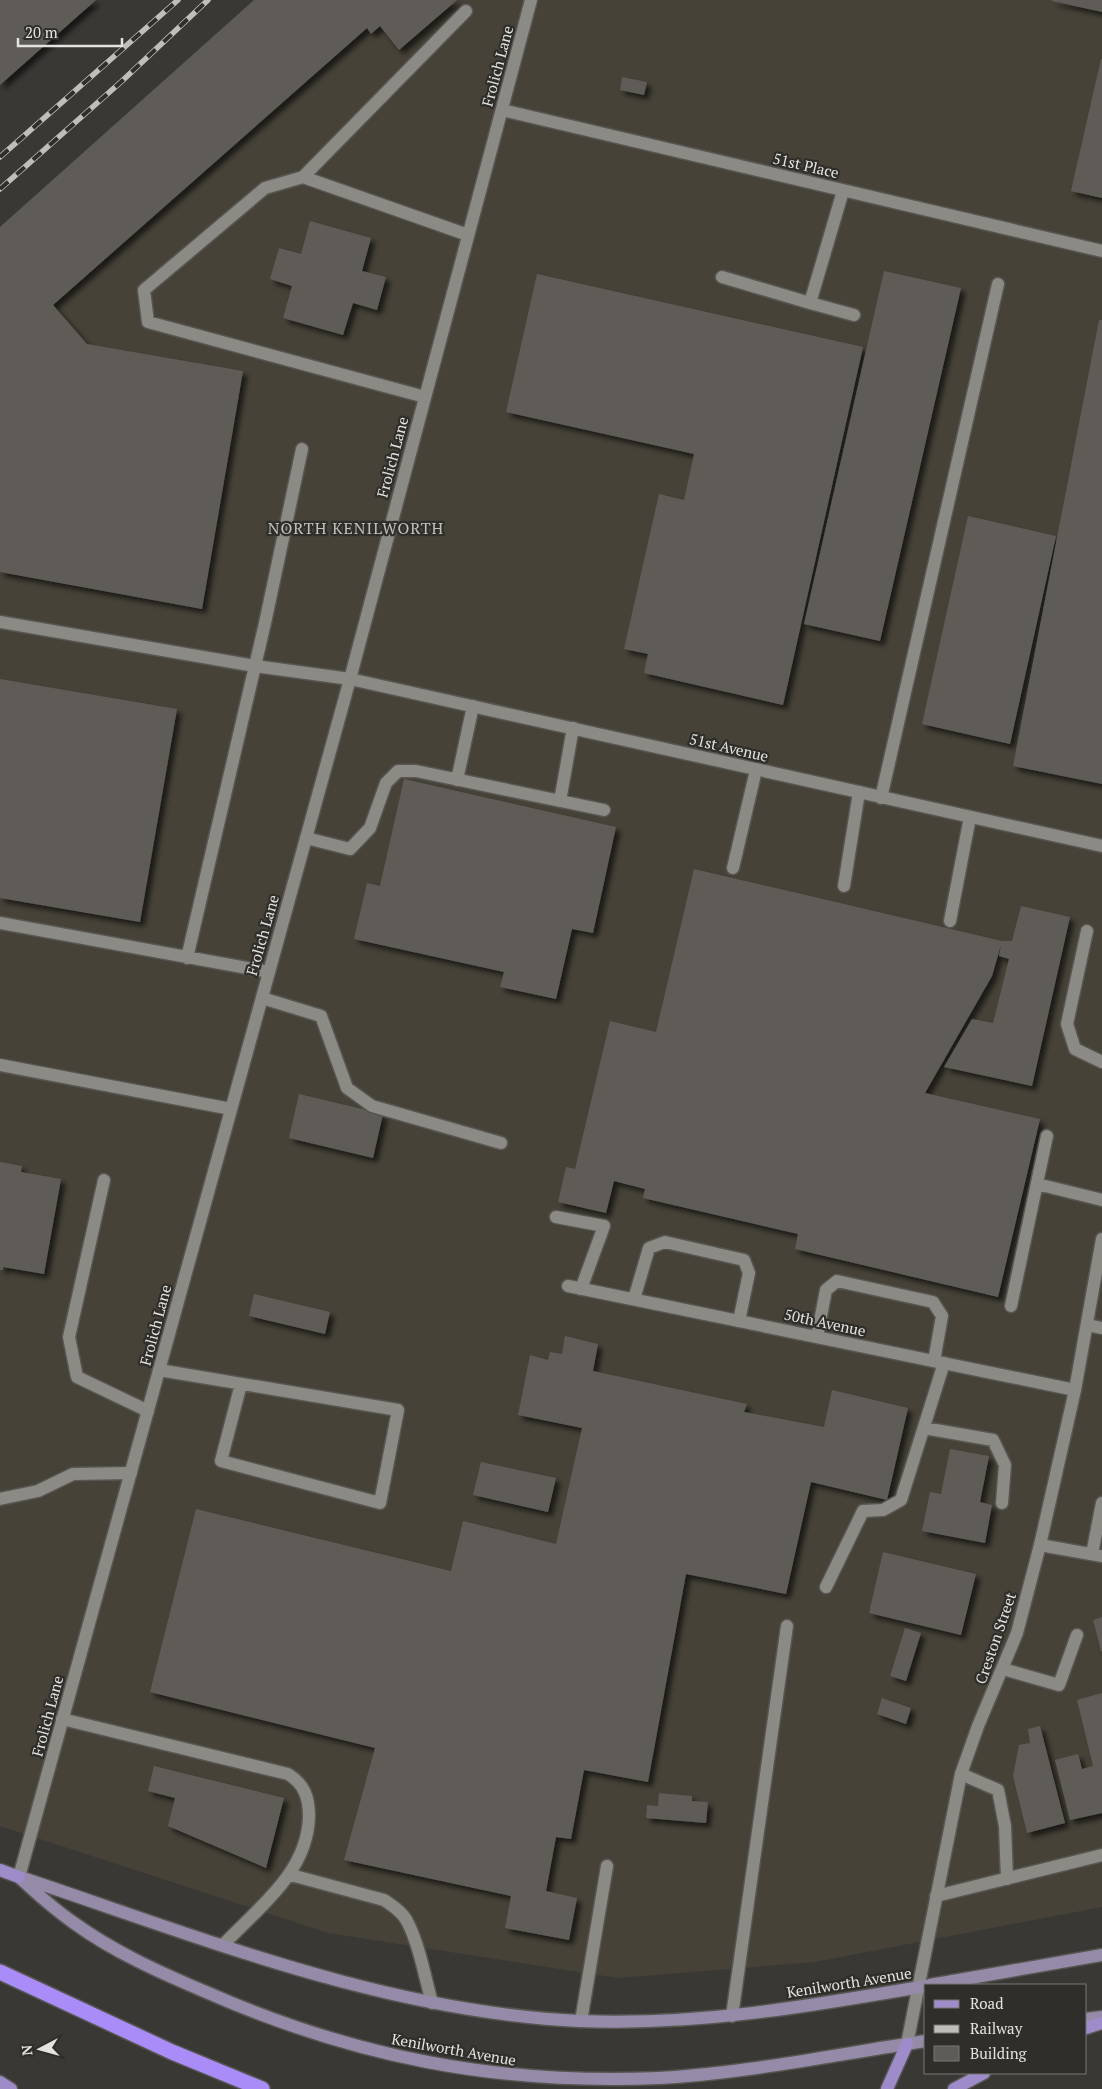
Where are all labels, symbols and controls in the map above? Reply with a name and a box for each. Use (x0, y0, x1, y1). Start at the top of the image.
scale bar (18, 15, 121, 47)
text: 20 m (25, 22, 58, 42)
street label: Frolich Lane (477, 23, 517, 109)
street label: 51st Place (771, 148, 841, 182)
street label: Frolich Lane (372, 414, 412, 500)
district label: NORTH KENILWORTH (268, 517, 444, 539)
street label: 51st Avenue (688, 728, 770, 766)
street label: Frolich Lane (241, 892, 283, 978)
street label: Frolich Lane (135, 1282, 175, 1368)
street label: 50th Avenue (782, 1304, 868, 1340)
street label: Creston Street (970, 1589, 1020, 1687)
street label: Frolich Lane (27, 1673, 67, 1759)
street label: Kenilworth Avenue (785, 1962, 913, 2002)
legend (924, 1984, 1087, 2074)
text: Road (970, 1993, 1003, 2013)
text: Railway (970, 2018, 1023, 2038)
north arrow (15, 2024, 65, 2074)
street label: Kenilworth Avenue (390, 2028, 518, 2070)
text: Building (970, 2043, 1028, 2063)
text: N (17, 2044, 37, 2057)

